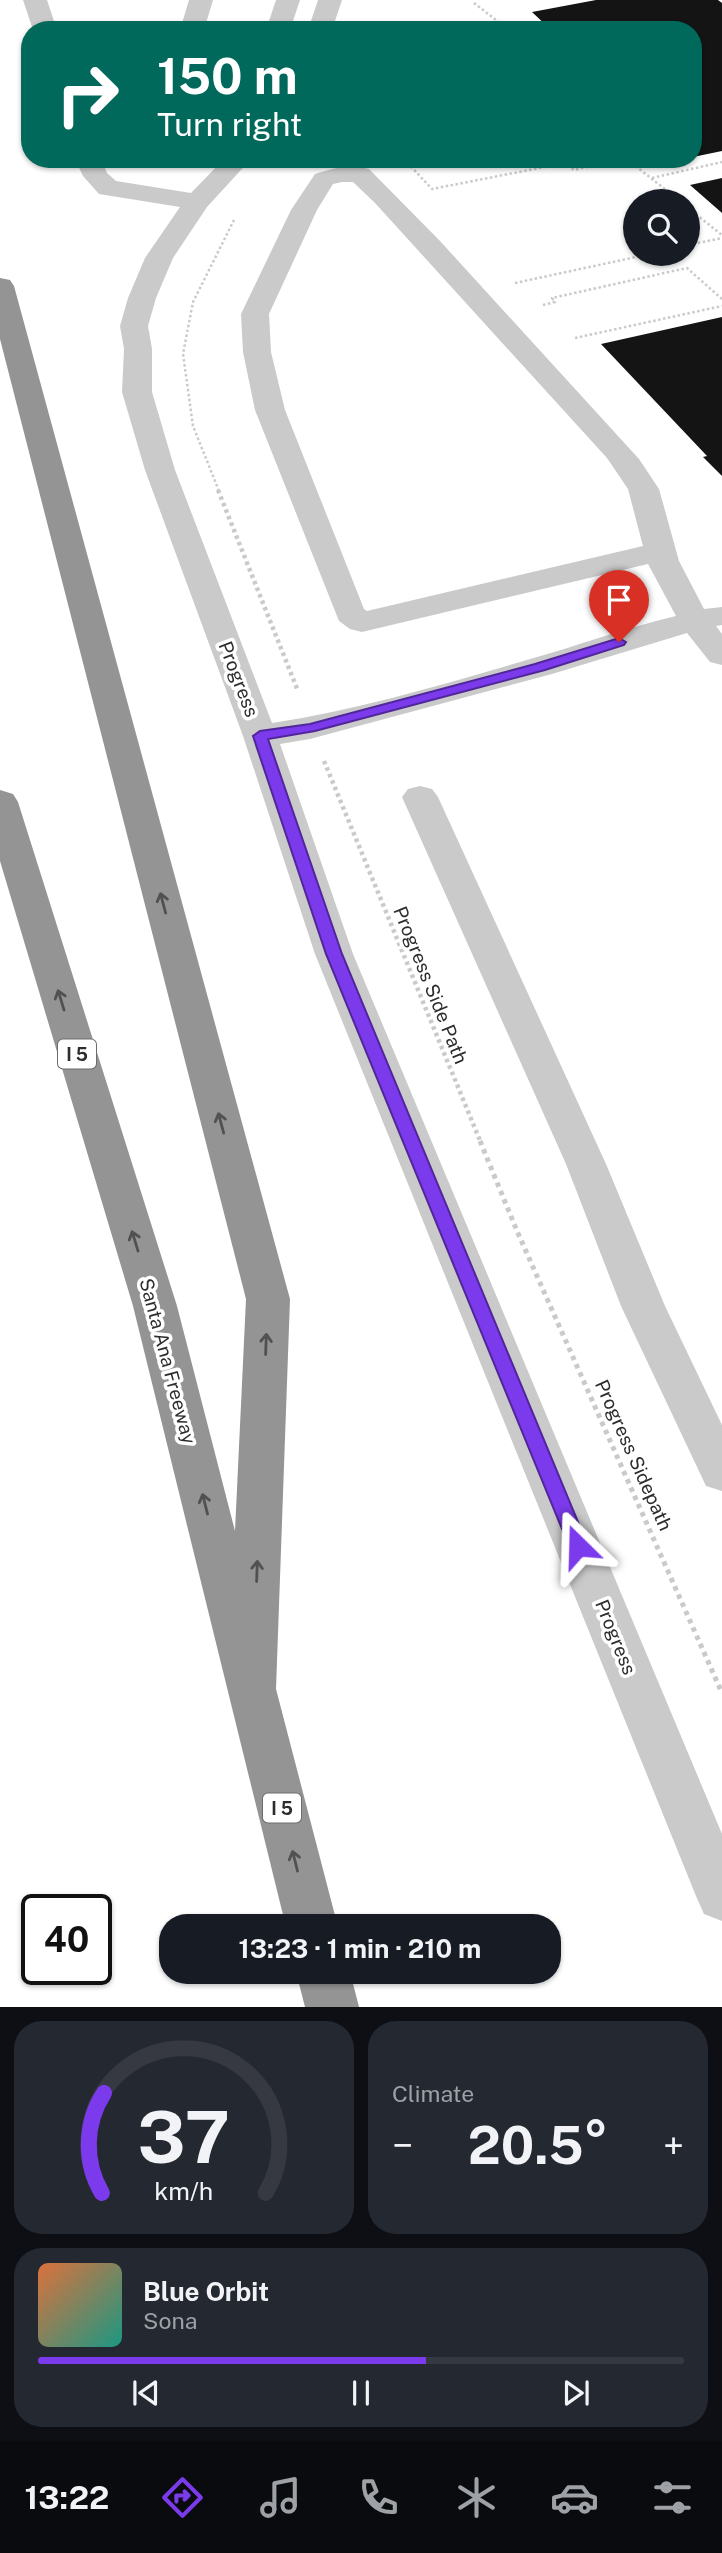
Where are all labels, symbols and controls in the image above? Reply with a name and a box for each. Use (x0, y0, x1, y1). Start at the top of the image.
text: 150 m (157, 47, 298, 105)
icon: right (42, 49, 133, 140)
text: Turn right (157, 106, 302, 143)
map controls (623, 189, 700, 266)
button: search (623, 189, 700, 266)
pin (589, 570, 649, 642)
icon: arrive (600, 581, 638, 619)
street label: Progress (215, 638, 263, 720)
one-way arrow (155, 892, 168, 914)
street label: Progress Side Path (389, 903, 473, 1067)
one-way arrow (53, 990, 66, 1012)
road number: I 5 (58, 1040, 96, 1069)
one-way arrow (214, 1112, 227, 1135)
one-way arrow (127, 1230, 140, 1252)
street label: Santa Ana Freeway (135, 1276, 201, 1446)
one-way arrow (260, 1333, 273, 1356)
street label: Progress Sidepath (591, 1376, 677, 1534)
one-way arrow (198, 1493, 211, 1516)
position arrow (541, 1509, 615, 1583)
one-way arrow (250, 1560, 263, 1583)
street label: Progress (591, 1596, 641, 1678)
road number: I 5 (263, 1794, 301, 1822)
one-way arrow (288, 1850, 301, 1872)
speed limit sign: 40 (21, 1894, 112, 1985)
text: 13:23 · 1 min · 210 m (239, 1933, 481, 1964)
text: Climate (392, 2080, 474, 2107)
text: 37 (138, 2095, 230, 2180)
text: 20.5° (468, 2115, 608, 2176)
text: − (392, 2123, 413, 2168)
text: + (663, 2123, 684, 2168)
text: km/h (155, 2176, 213, 2206)
text: Blue Orbit (143, 2276, 269, 2307)
text: Sona (143, 2307, 197, 2334)
icon: previous (127, 2374, 165, 2412)
icon: pause (342, 2374, 380, 2412)
icon: next (557, 2374, 595, 2412)
icon: directions (158, 2473, 207, 2522)
icon: music (256, 2473, 305, 2522)
icon: phone (354, 2473, 403, 2522)
icon: climate (452, 2473, 501, 2522)
icon: car (550, 2473, 599, 2522)
icon: filters (648, 2473, 697, 2522)
text: 13:22 (25, 2479, 109, 2516)

